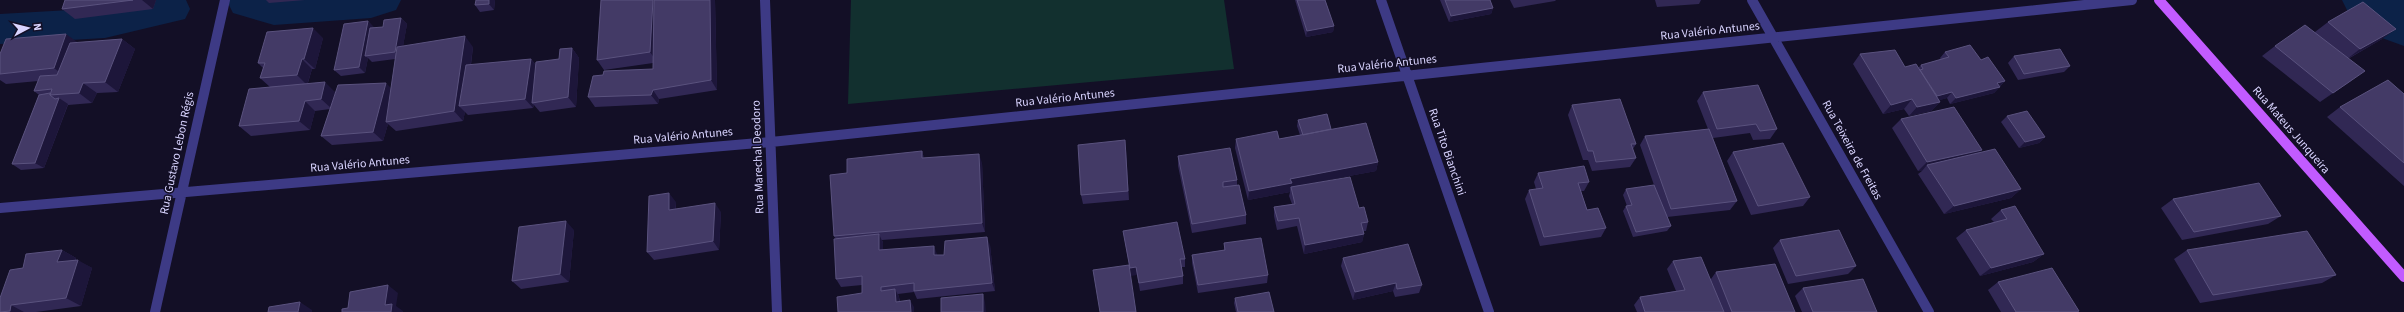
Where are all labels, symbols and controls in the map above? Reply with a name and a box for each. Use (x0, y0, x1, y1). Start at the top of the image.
north arrow (8, 8, 48, 48)
street label: Rua Valério Antunes (1659, 17, 1761, 45)
text: N (30, 22, 45, 31)
street label: Rua Valério Antunes (1336, 50, 1438, 78)
street label: Rua Mateus Junqueira (2248, 83, 2334, 177)
street label: Rua Valério Antunes (1014, 84, 1116, 112)
street label: Rua Gustavo Lebon Régis (156, 90, 198, 216)
street label: Rua Teixeira de Freitas (1818, 97, 1886, 203)
street label: Rua Marechal Deodoro (748, 100, 768, 214)
street label: Rua Tito Bianchini (1424, 106, 1470, 198)
street label: Rua Valério Antunes (632, 123, 734, 149)
street label: Rua Valério Antunes (309, 151, 411, 177)

